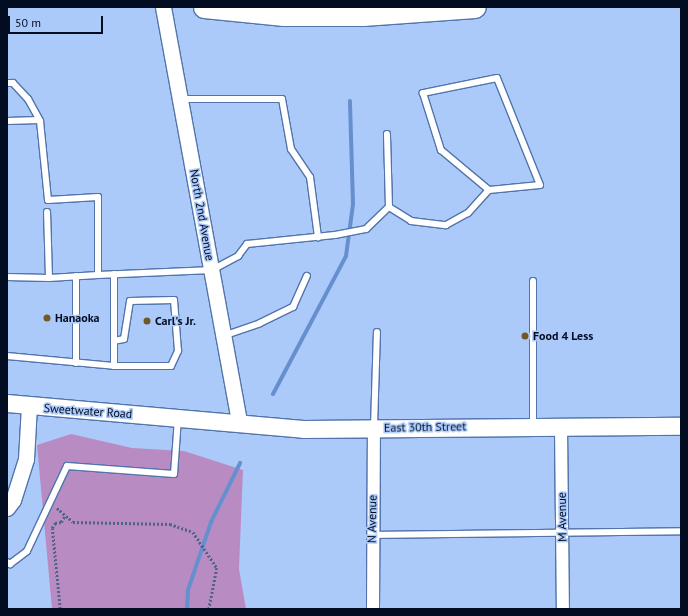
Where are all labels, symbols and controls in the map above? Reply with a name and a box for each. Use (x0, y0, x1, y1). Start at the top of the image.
scale bar (10, 8, 105, 34)
text: 50 m (15, 15, 41, 30)
street label: North 2nd Avenue (187, 168, 217, 262)
place label: Hanaoka (55, 311, 100, 325)
marker: Hanaoka (42, 313, 52, 323)
place label: Carl's Jr. (155, 314, 196, 328)
marker: Carl's Jr. (142, 316, 152, 326)
place label: Food 4 Less (533, 329, 593, 343)
marker: Food 4 Less (520, 331, 530, 341)
street label: Sweetwater Road (43, 401, 133, 421)
street label: East 30th Street (384, 419, 466, 435)
street label: M Avenue (554, 492, 570, 542)
street label: N Avenue (364, 495, 380, 543)

